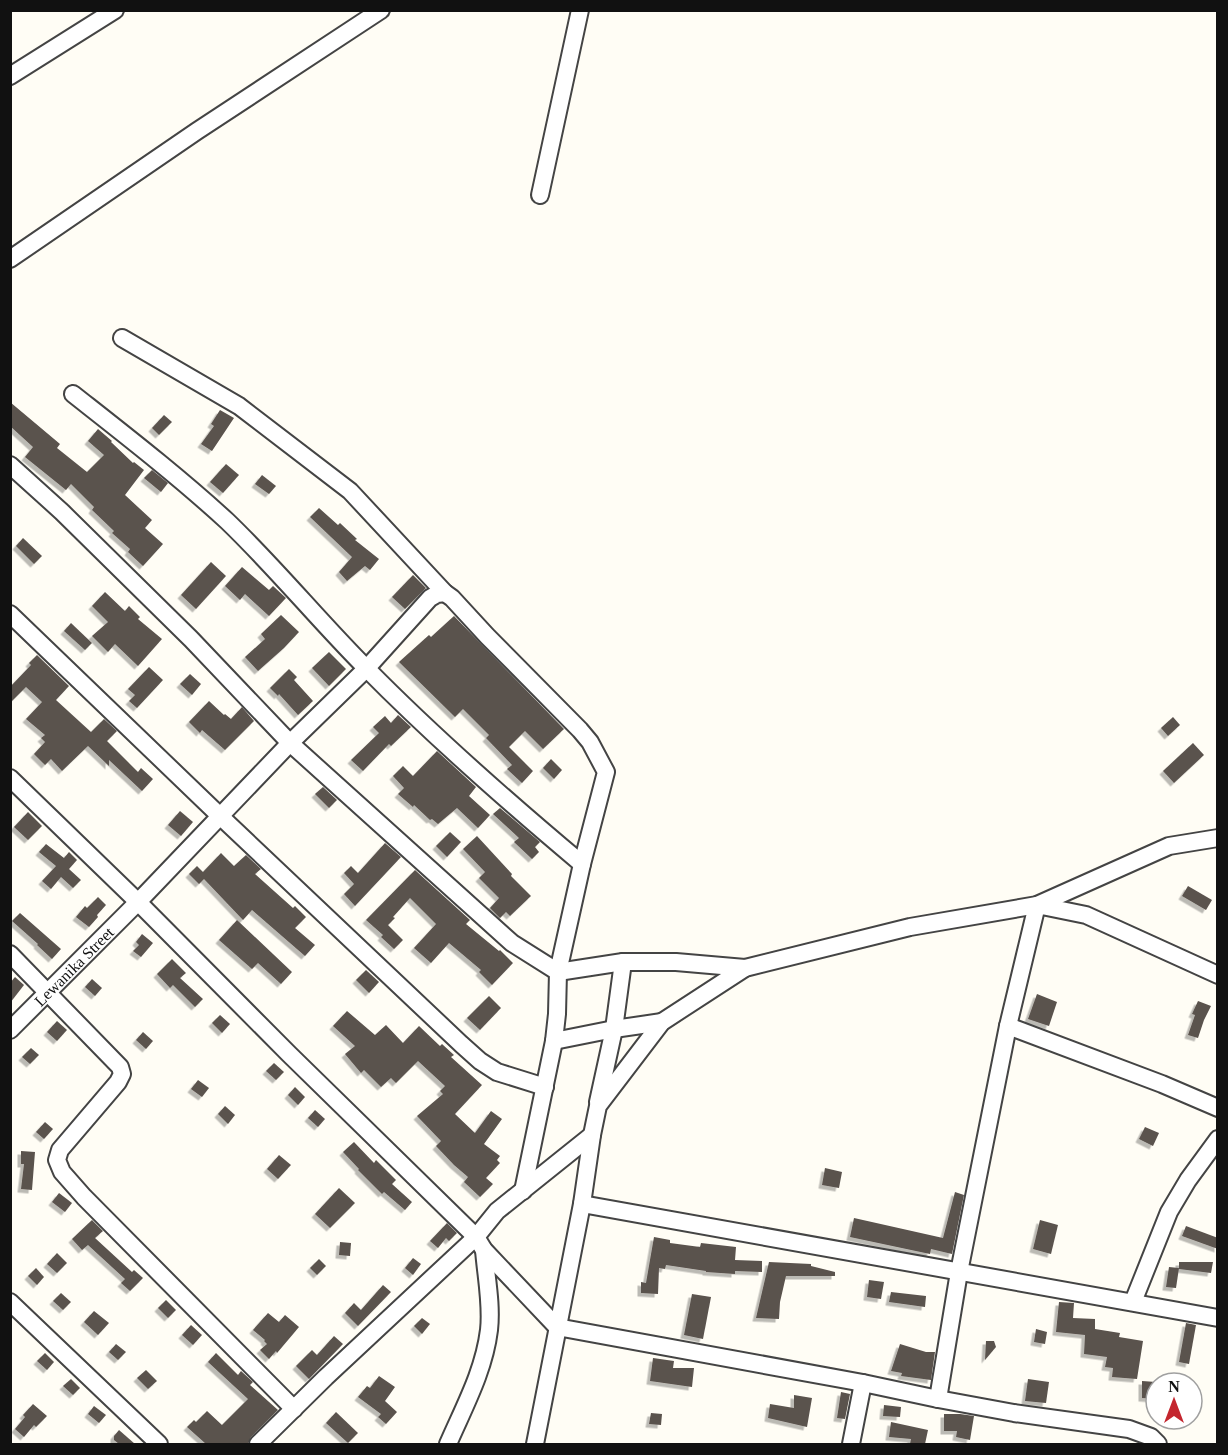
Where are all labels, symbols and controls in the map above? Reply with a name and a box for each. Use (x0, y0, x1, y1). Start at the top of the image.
street label: Lewanika Street (31, 923, 117, 1009)
north arrow (1144, 1371, 1204, 1431)
text: N (1168, 1378, 1180, 1395)

